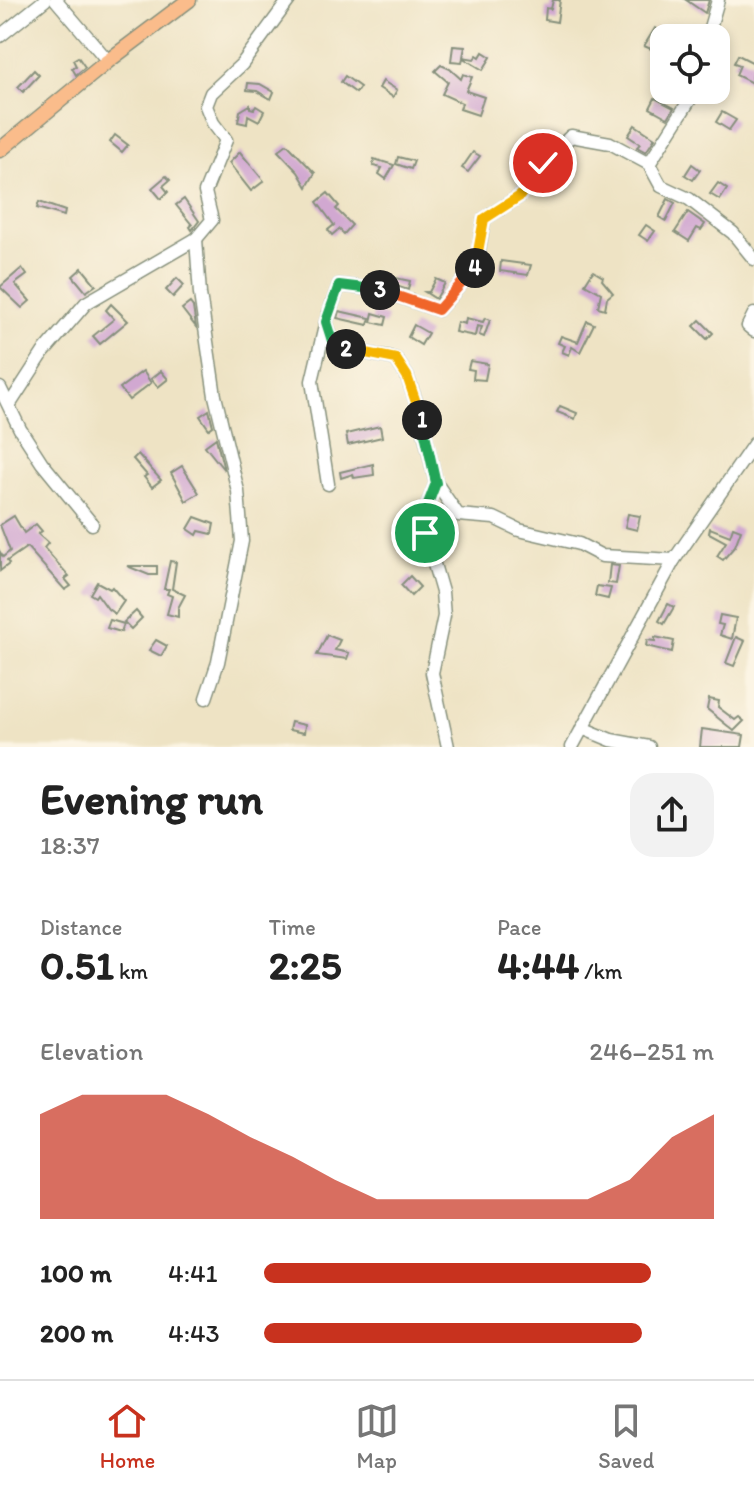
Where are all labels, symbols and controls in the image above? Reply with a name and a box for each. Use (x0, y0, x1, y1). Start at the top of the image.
map controls (650, 24, 730, 104)
button: locate (650, 24, 730, 104)
pin (509, 129, 577, 197)
icon: check (521, 141, 565, 185)
pin: 4 (455, 248, 495, 288)
text: 4 (468, 254, 482, 281)
pin: 3 (360, 270, 400, 310)
text: 3 (374, 276, 386, 303)
pin: 2 (326, 329, 366, 369)
text: 2 (340, 335, 352, 362)
pin: 1 (402, 400, 442, 440)
text: 1 (417, 406, 427, 433)
pin (391, 499, 459, 567)
icon: arrive (403, 511, 447, 555)
text: Evening run (40, 772, 263, 825)
button: share (630, 773, 714, 857)
text: 18:37 (40, 829, 100, 861)
text: Distance (40, 914, 122, 941)
text: Time (269, 914, 316, 941)
text: Pace (497, 914, 541, 941)
text: 0.51 (40, 941, 114, 989)
text: 2:25 (269, 941, 342, 989)
text: 4:44 (497, 941, 579, 989)
text: km (114, 958, 148, 985)
text: /km (579, 958, 623, 985)
text: Elevation (40, 1035, 143, 1067)
text: 246–251 m (589, 1035, 714, 1067)
text: 100 m (40, 1257, 112, 1289)
text: 4:41 (168, 1257, 218, 1289)
text: 200 m (40, 1317, 113, 1349)
text: 4:43 (168, 1317, 220, 1349)
tab: Home (100, 1399, 155, 1474)
tab: Map (355, 1399, 399, 1474)
tab: Saved (598, 1399, 654, 1474)

